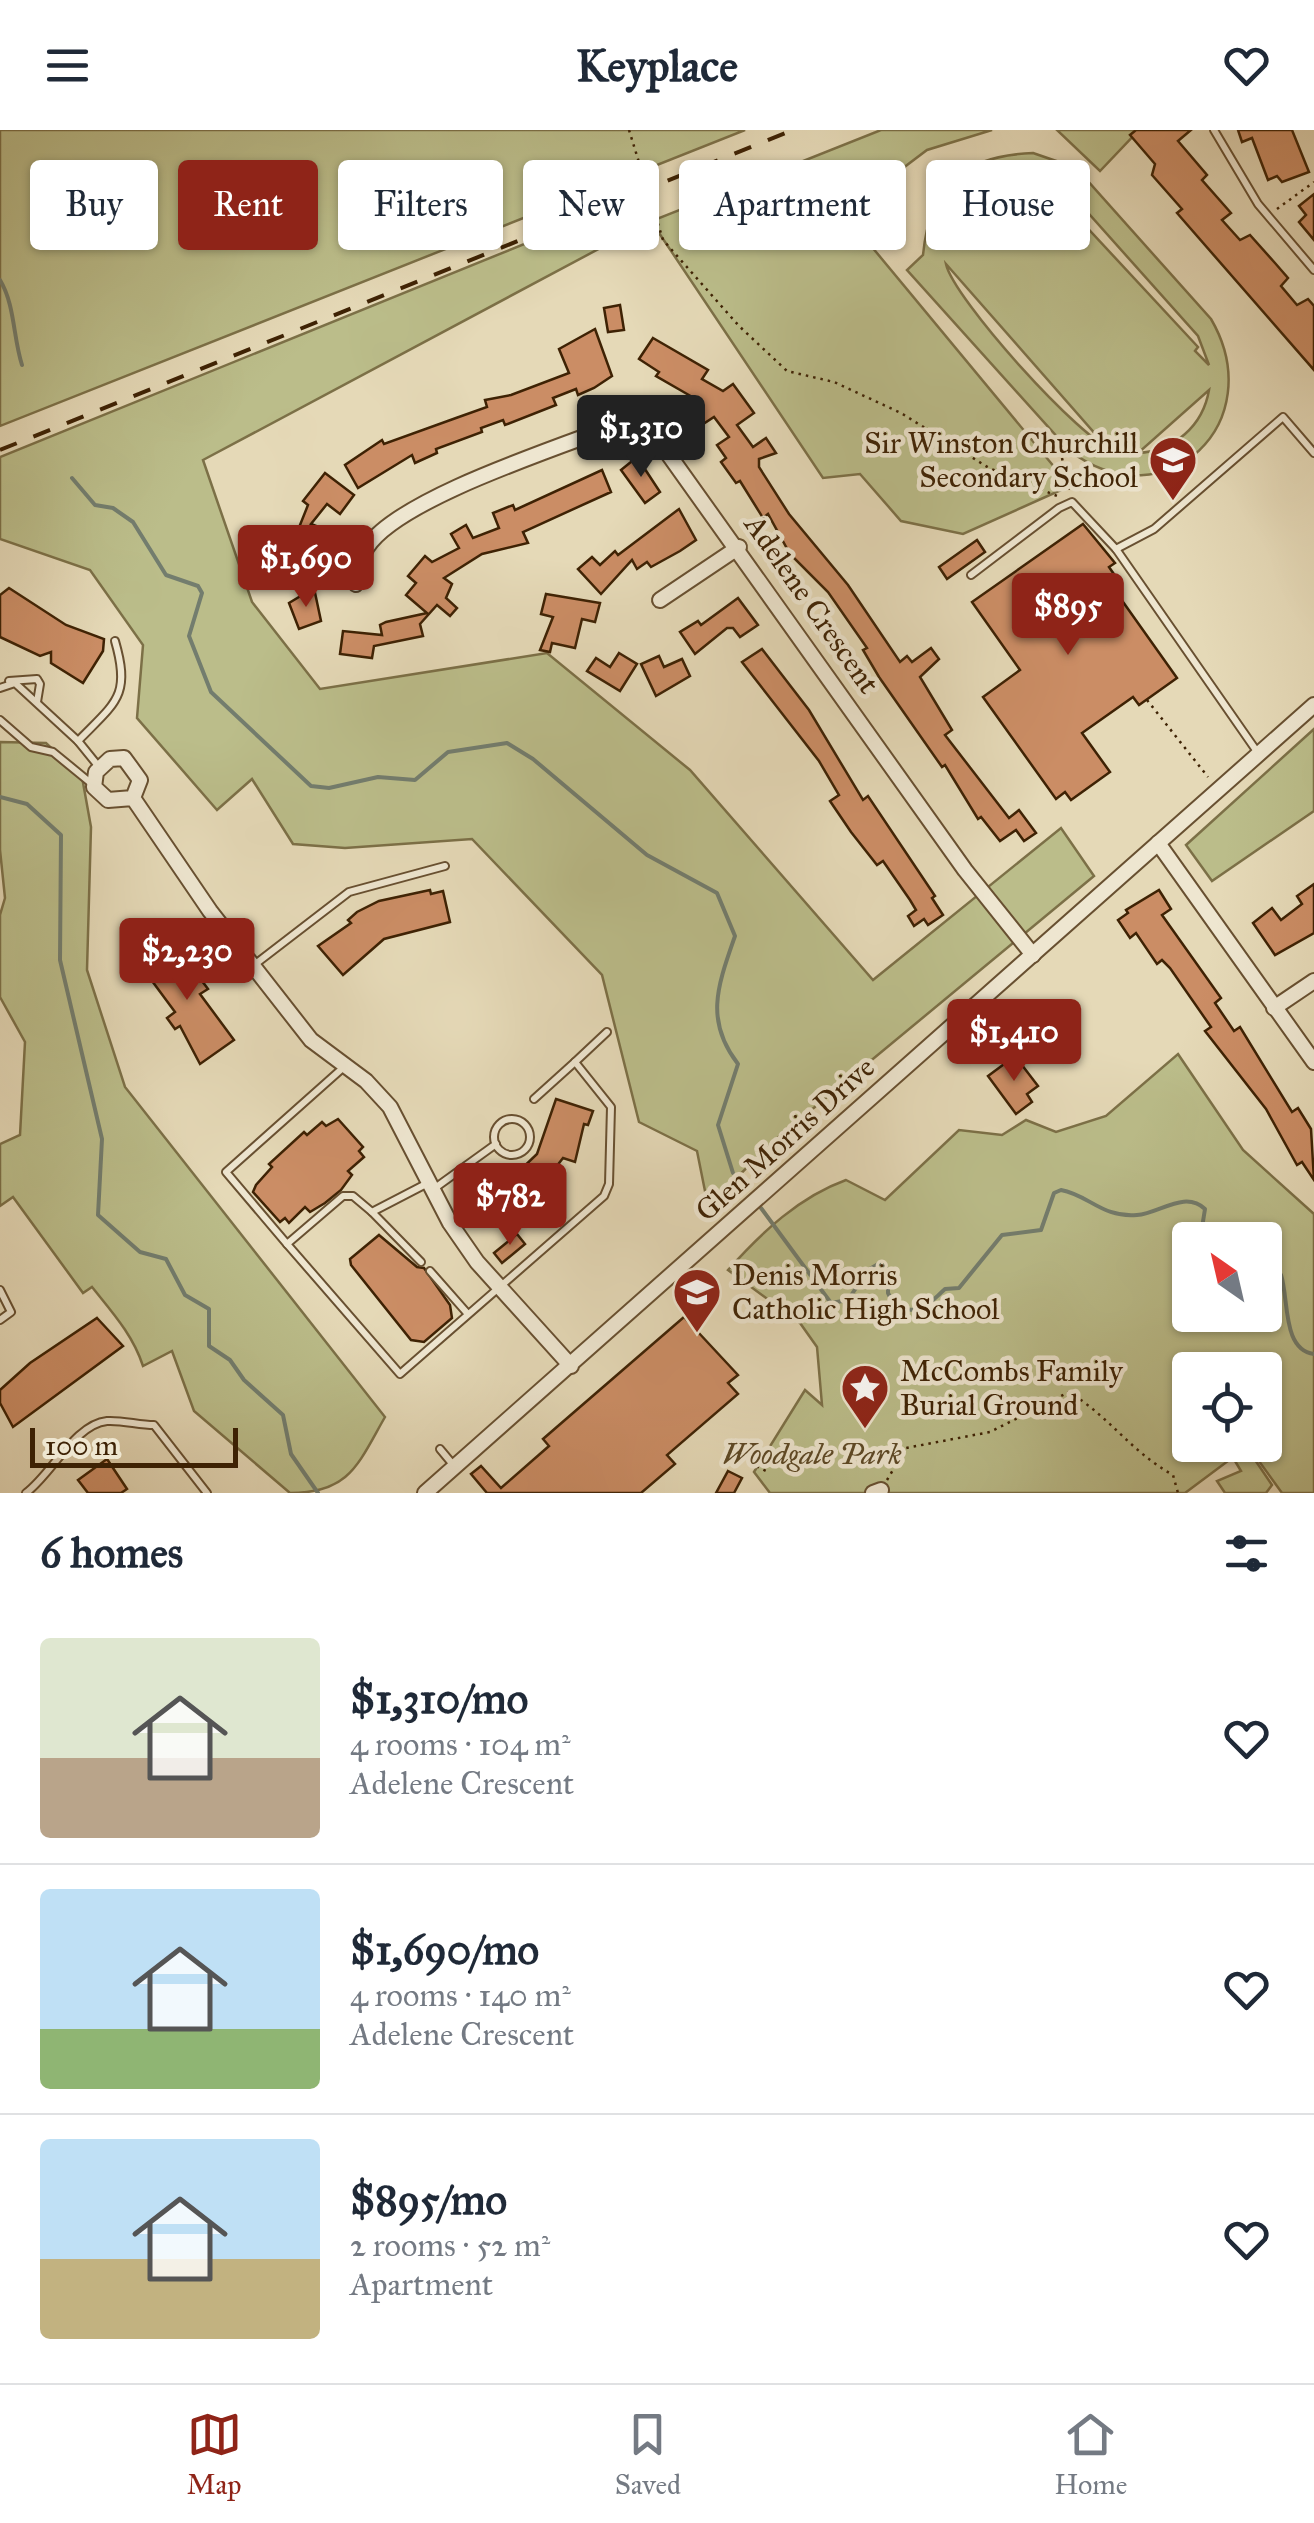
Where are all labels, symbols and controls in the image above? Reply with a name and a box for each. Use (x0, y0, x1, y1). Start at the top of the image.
icon: menu (40, 38, 95, 93)
text: Keyplace (576, 38, 738, 93)
icon: heart (1219, 38, 1274, 93)
chip: Buy (30, 160, 158, 250)
chip: Rent (178, 160, 318, 250)
chip: Filters (338, 160, 503, 250)
chip: New (523, 160, 659, 250)
chip: Apartment (679, 160, 906, 250)
chip: House (926, 160, 1090, 250)
pin: $1,310 (560, 395, 722, 480)
text: $1,310 (599, 408, 683, 447)
place label: Sir Winston Churchill Secondary School (864, 425, 1139, 495)
school or university icon: Sir Winston Churchill Secondary School (1147, 434, 1199, 502)
street label: Adelene Crescent (736, 506, 887, 701)
pin: $1,690 (225, 525, 387, 610)
text: $1,690 (260, 538, 352, 577)
pin: $895 (1009, 573, 1127, 658)
text: $895 (1034, 586, 1102, 625)
pin: $2,230 (106, 918, 268, 1003)
text: $2,230 (141, 931, 233, 970)
pin: $1,410 (933, 999, 1095, 1084)
text: $1,410 (969, 1012, 1059, 1051)
street label: Glen Morris Drive (688, 1049, 882, 1229)
pin: $782 (451, 1163, 569, 1248)
text: $782 (475, 1176, 545, 1215)
north arrow (1172, 1222, 1282, 1332)
map controls (1172, 1222, 1282, 1462)
place label: Denis Morris Catholic High School (732, 1257, 1000, 1327)
school or university icon: Denis Morris Catholic High School (671, 1266, 723, 1334)
button: locate (1172, 1352, 1282, 1462)
place label: McCombs Family Burial Ground (900, 1353, 1124, 1423)
place icon: McCombs Family Burial Ground (839, 1362, 891, 1430)
scale bar (30, 1423, 238, 1468)
text: 100 m (45, 1428, 118, 1463)
park label: Woodgale Park (722, 1436, 902, 1472)
icon: filters (1219, 1526, 1274, 1581)
text: 6 homes (40, 1527, 183, 1579)
text: $1,310/mo (350, 1673, 528, 1725)
icon: home (120, 1678, 240, 1798)
icon: heart (1219, 1711, 1274, 1766)
text: 4 rooms · 104 m² (350, 1725, 571, 1764)
text: Adelene Crescent (350, 1764, 574, 1803)
text: $1,690/mo (350, 1924, 539, 1976)
icon: home (120, 1929, 240, 2049)
icon: heart (1219, 1962, 1274, 2017)
text: 4 rooms · 140 m² (350, 1976, 571, 2015)
text: Adelene Crescent (350, 2015, 574, 2054)
text: $895/mo (350, 2174, 507, 2226)
icon: home (120, 2179, 240, 2299)
icon: heart (1219, 2212, 1274, 2267)
text: 2 rooms · 52 m² (350, 2226, 550, 2265)
text: Apartment (350, 2265, 493, 2304)
tab: Map (187, 2407, 242, 2502)
tab: Saved (615, 2407, 681, 2502)
tab: Home (1054, 2407, 1127, 2502)

